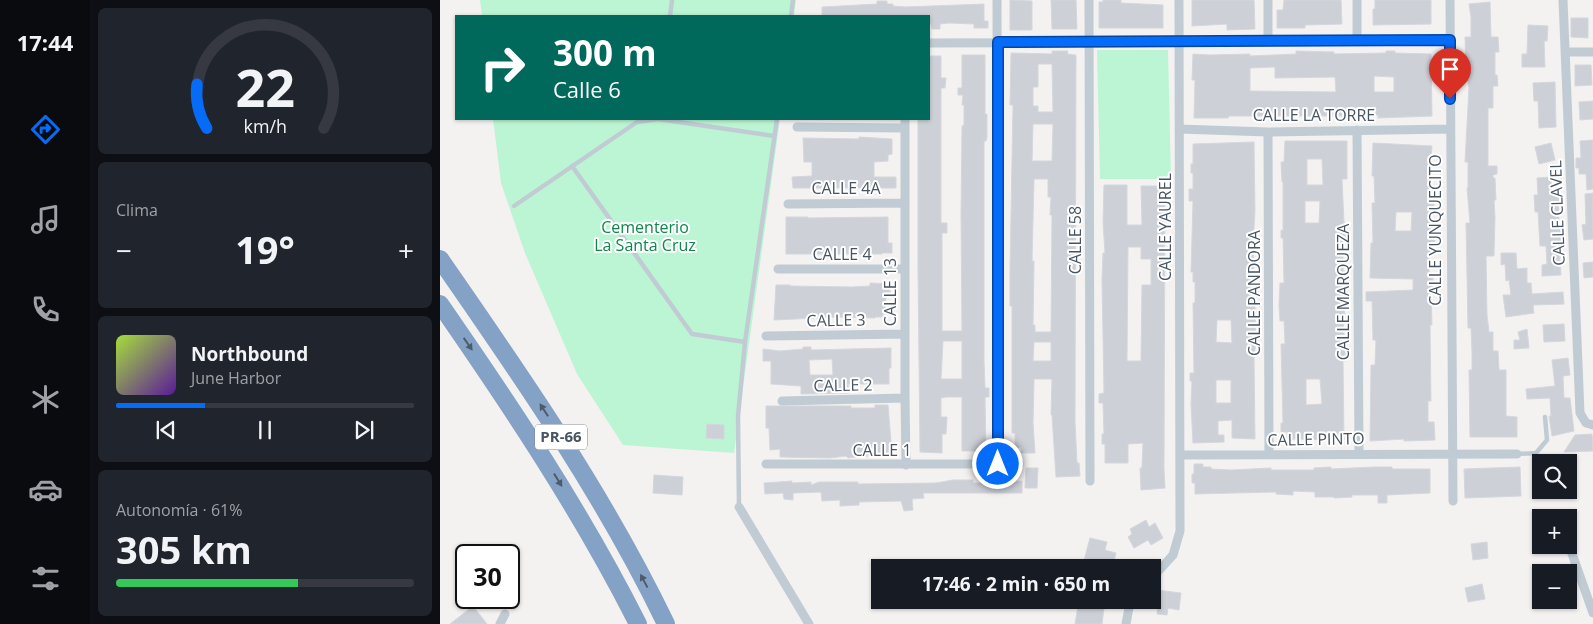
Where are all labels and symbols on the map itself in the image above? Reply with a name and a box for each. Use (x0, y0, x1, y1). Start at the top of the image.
pin (1429, 48, 1471, 99)
street label: CALLE LA TORRE (1253, 104, 1375, 126)
street label: CALLE YUNQUECITO (1424, 154, 1446, 306)
street label: CALLE CLAVEL (1544, 160, 1570, 266)
street label: CALLE YAUREL (1154, 173, 1176, 281)
street label: CALLE 4A (811, 177, 881, 199)
street label: CALLE 58 (1064, 206, 1086, 274)
park label: Cementerio La Santa Cruz (594, 216, 696, 256)
street label: CALLE MARQUEZA (1332, 223, 1354, 360)
street label: CALLE PANDORA (1243, 229, 1265, 356)
street label: CALLE 4 (812, 243, 872, 265)
street label: CALLE 13 (879, 258, 901, 326)
street label: CALLE 3 (806, 308, 866, 332)
one-way arrow (463, 338, 473, 351)
street label: CALLE 2 (813, 373, 873, 397)
one-way arrow (539, 404, 549, 417)
road number: PR-66 (535, 424, 587, 450)
street label: CALLE PINTO (1267, 427, 1365, 451)
position arrow (971, 437, 1023, 489)
street label: CALLE 1 (852, 439, 912, 461)
one-way arrow (553, 473, 562, 486)
speed limit sign: 30 (455, 544, 520, 609)
one-way arrow (640, 573, 648, 588)

